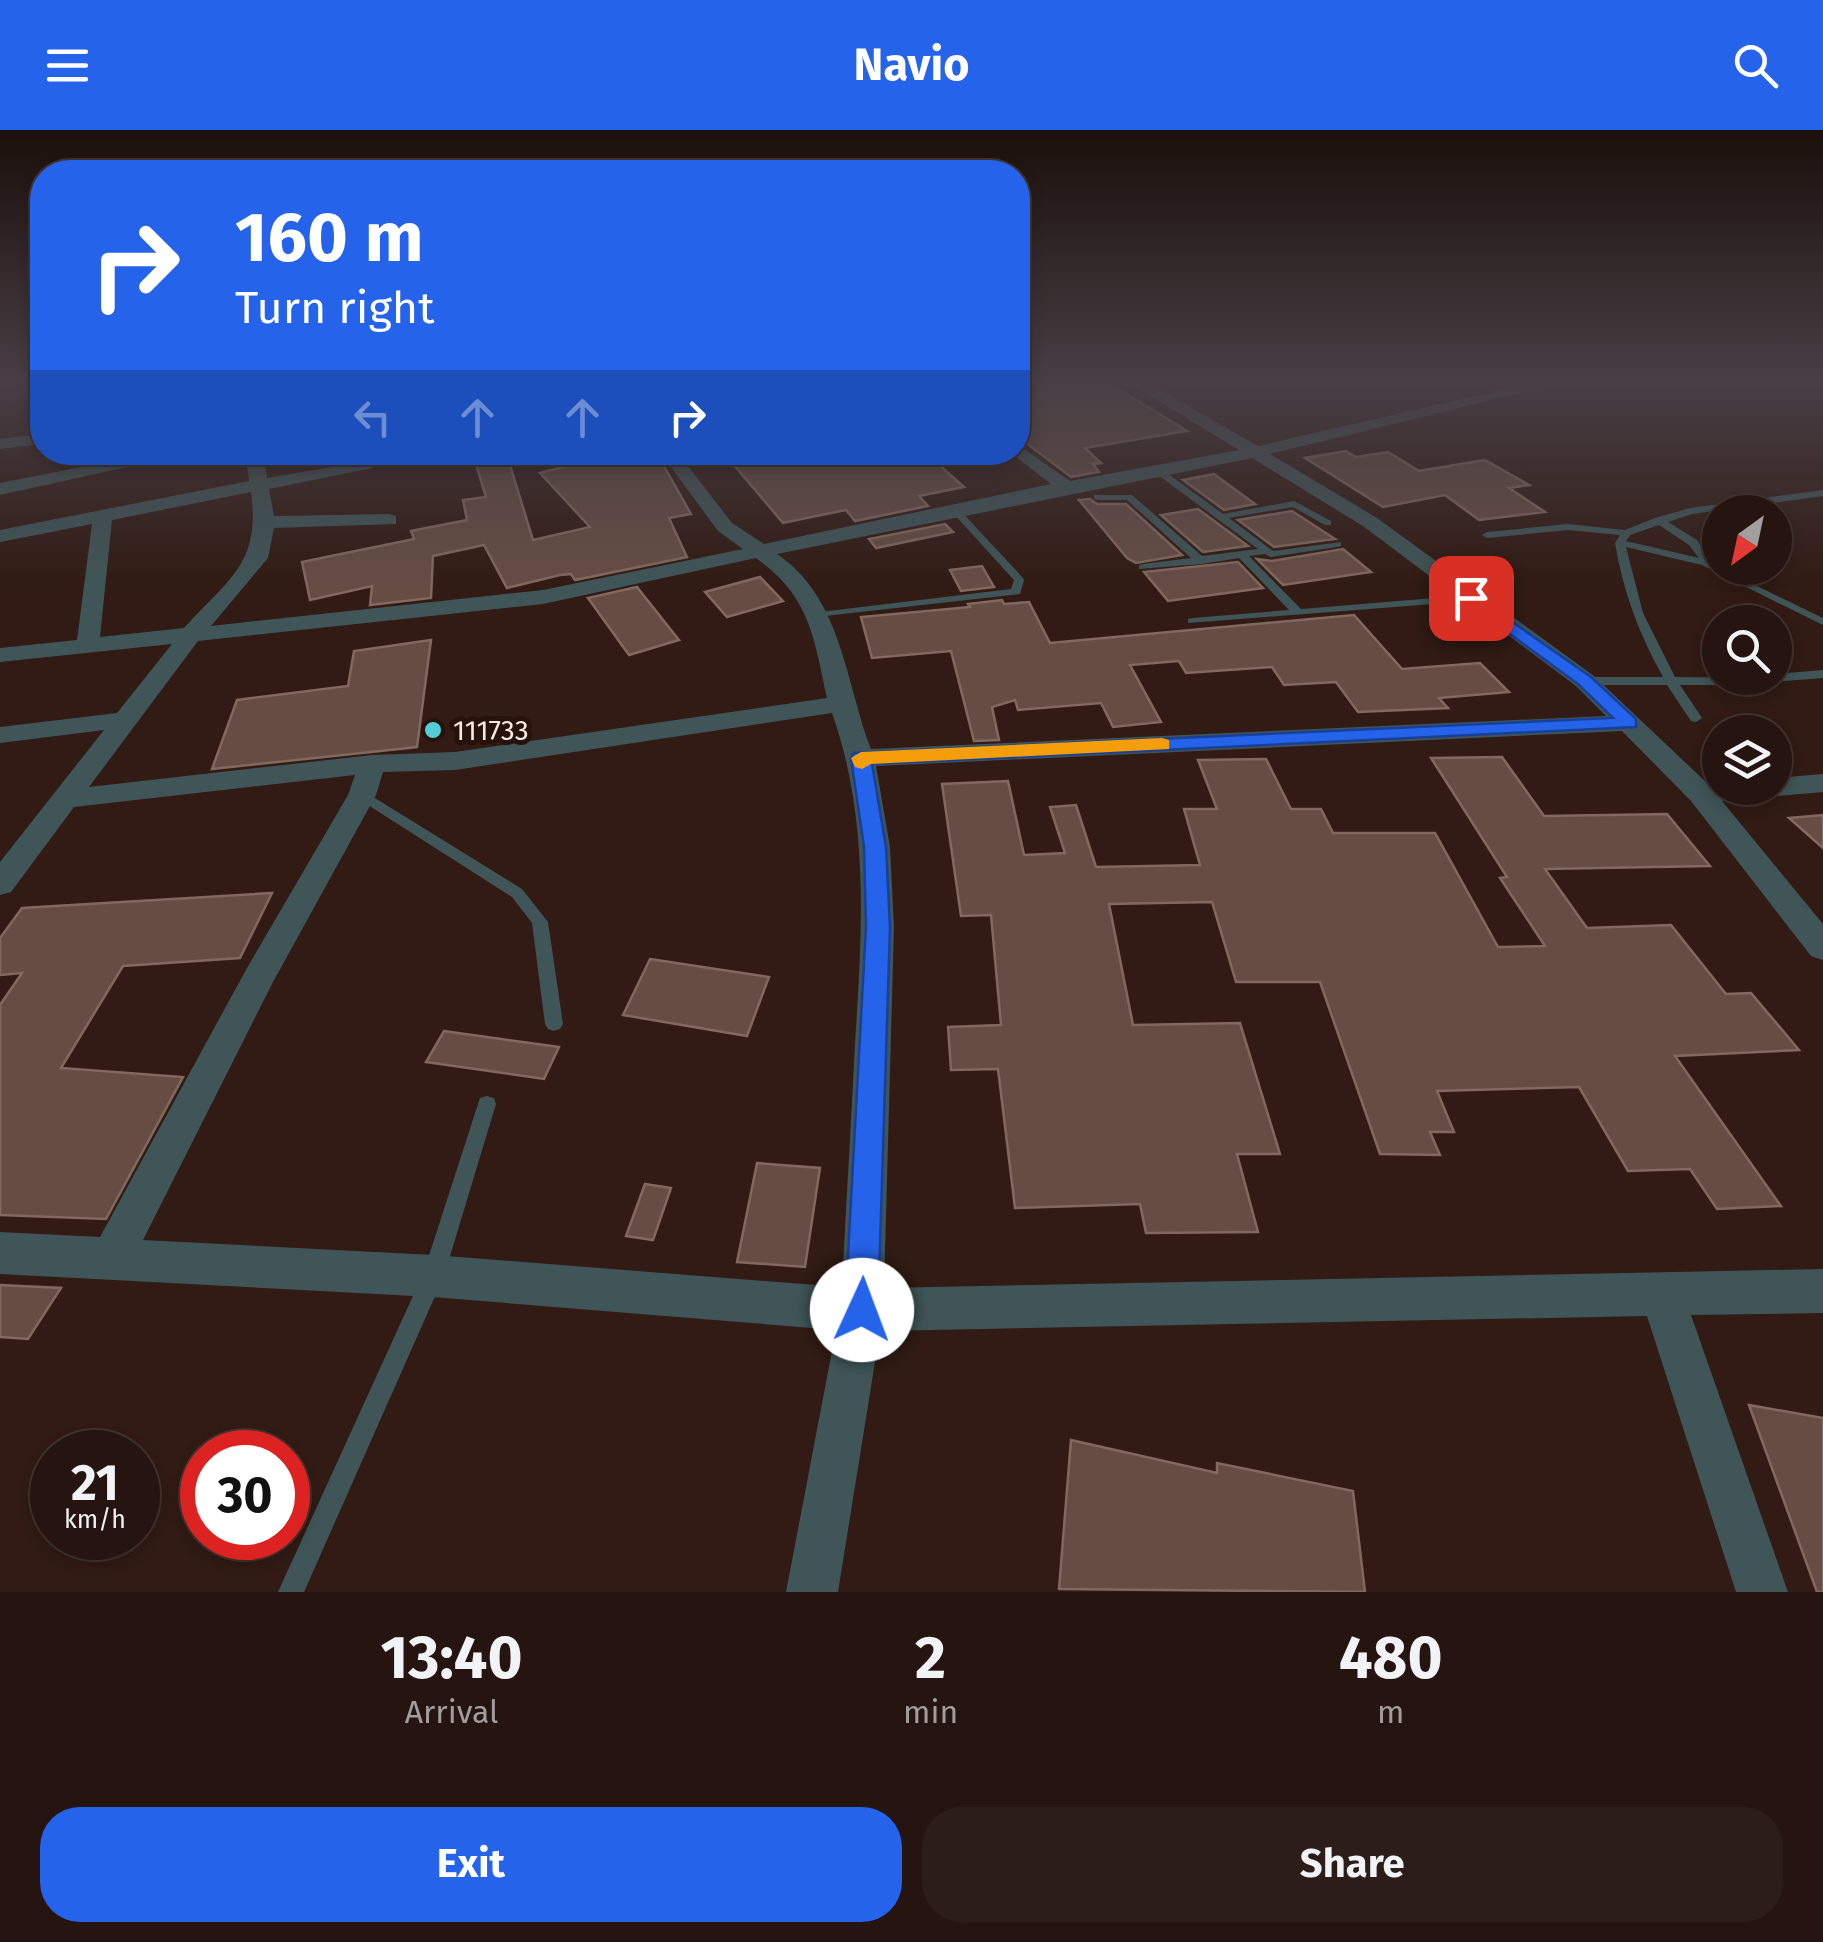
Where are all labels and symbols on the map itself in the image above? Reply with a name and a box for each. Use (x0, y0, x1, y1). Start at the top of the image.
north arrow (1702, 495, 1792, 585)
pin (1429, 556, 1514, 641)
place label: 111733 (453, 714, 529, 747)
marker: 111733 (422, 719, 444, 741)
position arrow (810, 1258, 914, 1362)
speed limit sign: 30 (180, 1430, 310, 1560)

